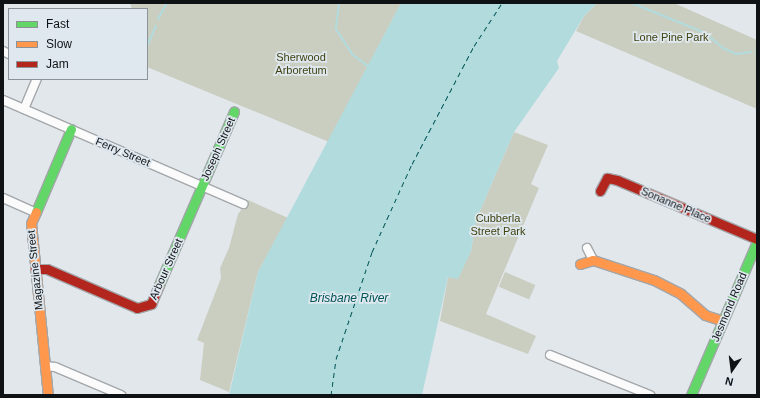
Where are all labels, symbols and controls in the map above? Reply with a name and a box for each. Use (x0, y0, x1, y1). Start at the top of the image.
legend (8, 8, 148, 80)
text: Fast (46, 17, 69, 31)
park label: Lone Pine Park (633, 30, 709, 44)
text: Slow (46, 37, 72, 51)
park label: Sherwood Arboretum (275, 51, 327, 77)
text: Jam (46, 57, 69, 71)
street label: Joseph Street (198, 115, 238, 183)
street label: Ferry Street (94, 135, 152, 169)
street label: Sonanne Place (639, 184, 713, 226)
park label: Cubberla Street Park (470, 212, 526, 238)
street label: Magazine Street (24, 229, 46, 311)
street label: Arbour Street (147, 236, 185, 302)
street label: Jesmond Road (708, 270, 750, 344)
water label: Brisbane River (310, 292, 388, 306)
north arrow (712, 350, 752, 390)
text: N (724, 375, 734, 388)

